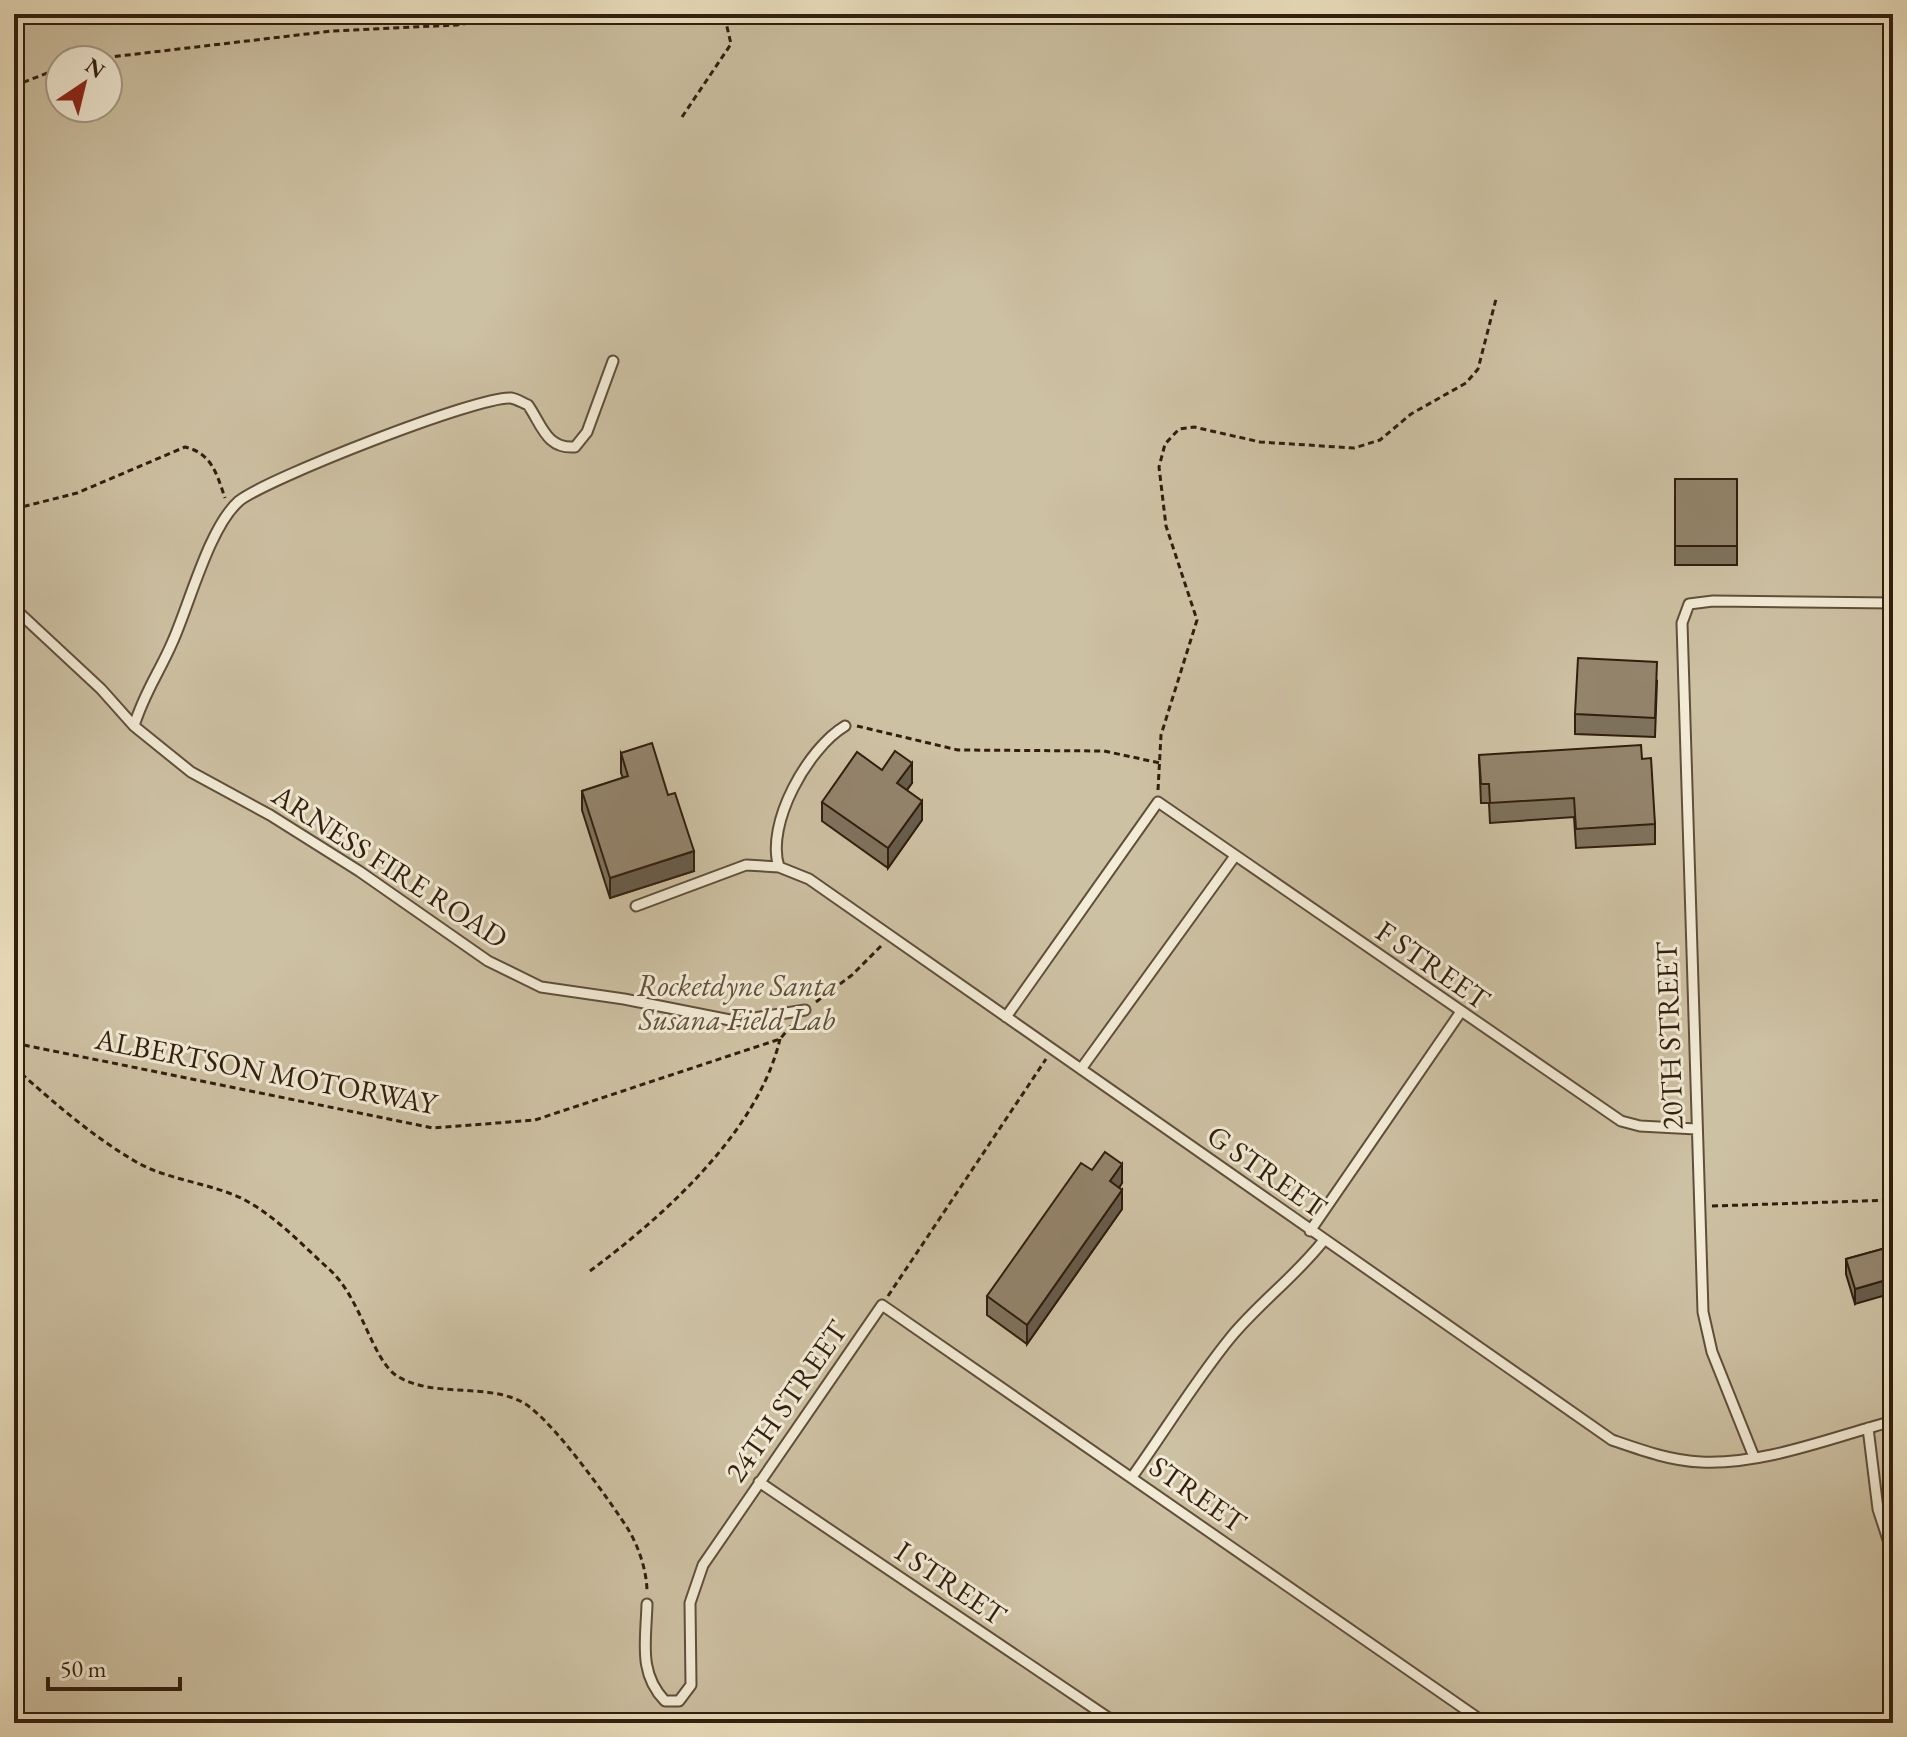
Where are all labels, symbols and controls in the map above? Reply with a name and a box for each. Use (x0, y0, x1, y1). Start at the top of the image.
north arrow (44, 44, 124, 124)
text: N (80, 51, 111, 85)
street label: ARNESS FIRE ROAD (264, 775, 515, 957)
street label: F STREET (1368, 912, 1498, 1019)
street label: 20TH STREET (1646, 940, 1692, 1131)
park label: Rocketdyne Santa Susana Field Lab (637, 966, 837, 1039)
street label: ALBERTSON MOTORWAY (91, 1019, 442, 1124)
street label: G STREET (1200, 1116, 1335, 1227)
street label: 24TH STREET (716, 1312, 857, 1489)
street label: STREET (1142, 1447, 1255, 1542)
street label: I STREET (888, 1532, 1015, 1635)
scale bar (48, 1641, 180, 1691)
text: 50 m (60, 1653, 107, 1684)

